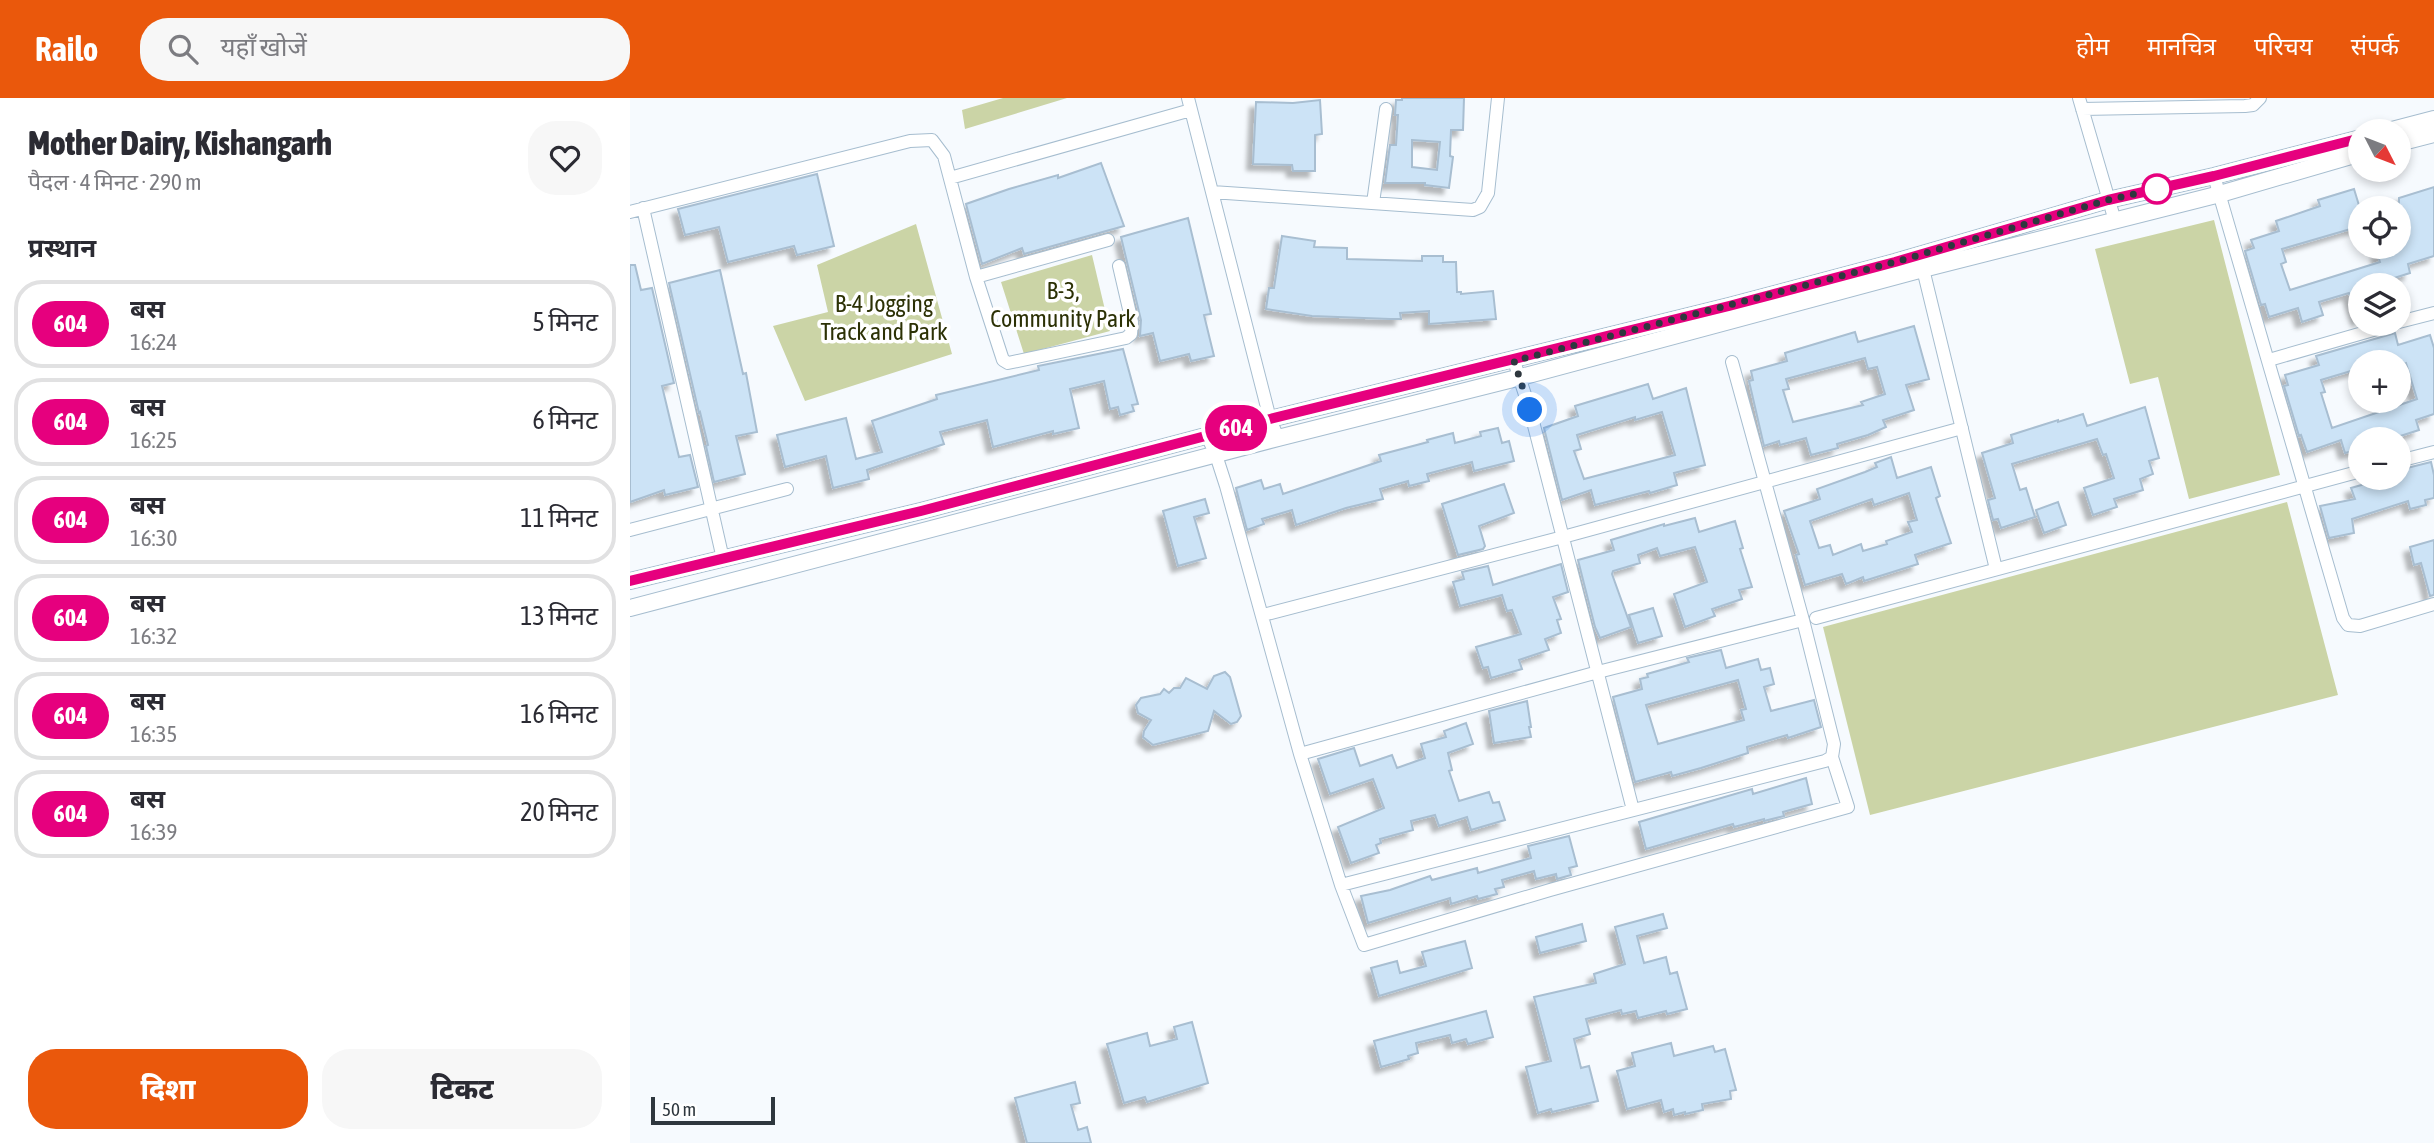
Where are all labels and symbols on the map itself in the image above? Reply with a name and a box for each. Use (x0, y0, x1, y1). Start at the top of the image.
north arrow (2348, 119, 2412, 182)
unlabelled marker (2142, 174, 2172, 204)
park label: B-3, Community Park (990, 277, 1136, 332)
park label: B-4 Jogging Track and Park (820, 290, 948, 345)
your location (1512, 392, 1547, 427)
line badge: 604 (1196, 405, 1276, 451)
scale bar (651, 1094, 775, 1126)

